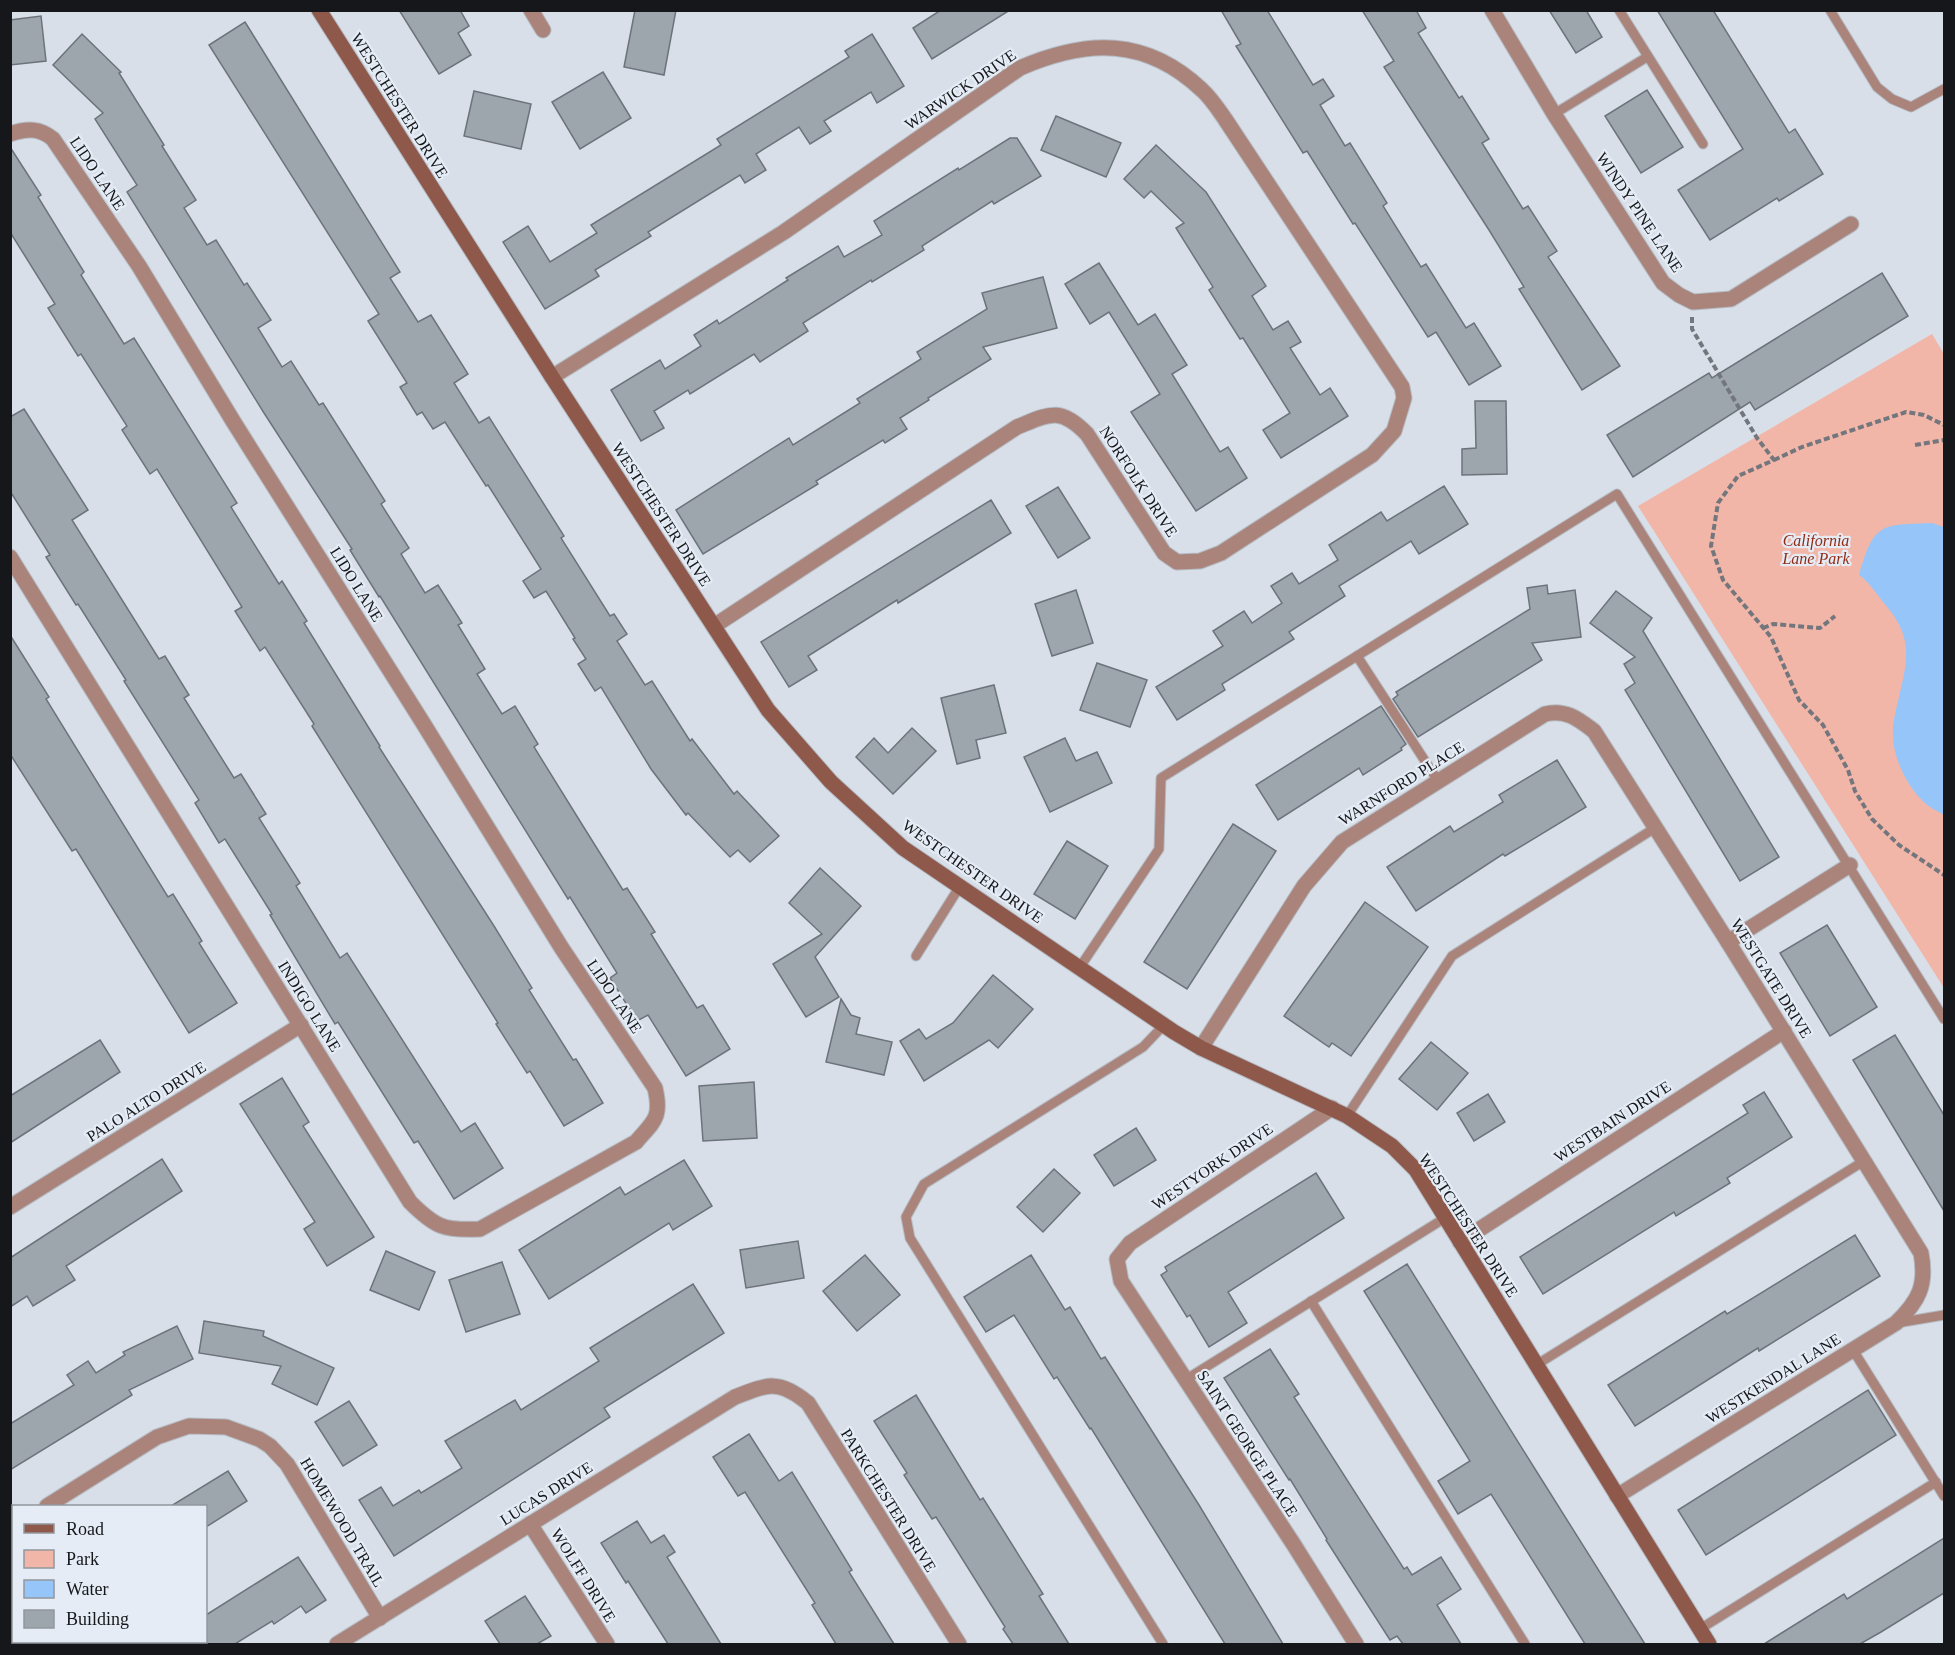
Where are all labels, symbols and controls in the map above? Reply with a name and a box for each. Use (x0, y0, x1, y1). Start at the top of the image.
street label: WESTCHESTER DRIVE (348, 30, 451, 181)
street label: WARWICK DRIVE (902, 46, 1019, 133)
street label: LIDO LANE (67, 133, 128, 213)
street label: WINDY PINE LANE (1593, 149, 1686, 275)
street label: NORFOLK DRIVE (1096, 423, 1181, 540)
street label: WESTCHESTER DRIVE (609, 439, 714, 589)
park label: California Lane Park (1781, 532, 1850, 567)
street label: LIDO LANE (327, 544, 386, 625)
street label: WARNFORD PLACE (1336, 738, 1467, 829)
street label: WESTCHESTER DRIVE (899, 816, 1046, 926)
street label: WESTGATE DRIVE (1728, 916, 1815, 1041)
street label: LIDO LANE (584, 956, 645, 1036)
street label: INDIGO LANE (275, 958, 344, 1055)
street label: PALO ALTO DRIVE (84, 1058, 209, 1145)
street label: WESTBAIN DRIVE (1551, 1077, 1674, 1165)
street label: WESTYORK DRIVE (1149, 1120, 1276, 1213)
street label: WESTCHESTER DRIVE (1416, 1150, 1521, 1300)
street label: WESTKENDAL LANE (1703, 1330, 1844, 1427)
street label: SAINT GEORGE PLACE (1194, 1367, 1301, 1519)
street label: PARKCHESTER DRIVE (838, 1426, 940, 1575)
street label: HOMEWOOD TRAIL (297, 1455, 388, 1590)
street label: LUCAS DRIVE (497, 1458, 595, 1529)
legend (12, 1505, 207, 1643)
text: Road (66, 1519, 104, 1539)
street label: WOLFF DRIVE (548, 1525, 619, 1625)
text: Park (66, 1549, 99, 1569)
text: Water (66, 1579, 109, 1599)
text: Building (66, 1609, 129, 1629)

